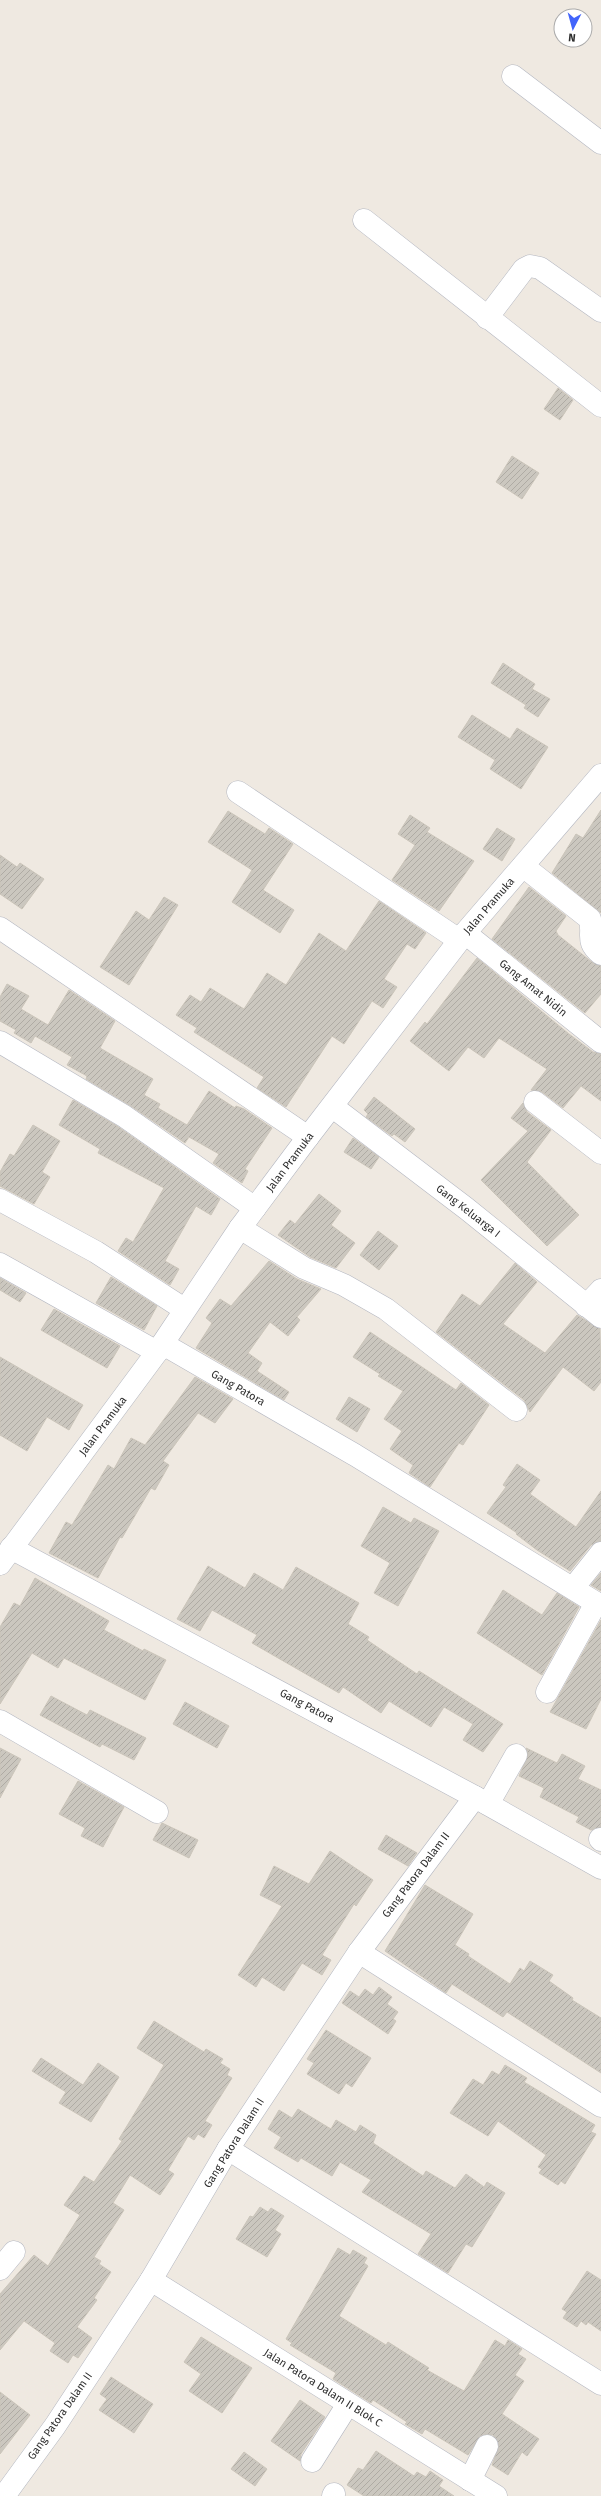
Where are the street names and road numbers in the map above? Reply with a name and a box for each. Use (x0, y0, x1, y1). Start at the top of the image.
street label: Jalan Pramuka (461, 875, 517, 937)
street label: Gang Amat Nidin (497, 957, 569, 1019)
street label: Jalan Pramuka (263, 1130, 317, 1194)
street label: Gang Keluarga I (433, 1182, 503, 1240)
street label: Gang Patora (209, 1367, 267, 1409)
street label: Jalan Pramuka (76, 1394, 130, 1458)
street label: Gang Patora (278, 1686, 336, 1726)
street label: Gang Patora Dalam II (380, 1830, 452, 1920)
street label: Gang Patora Dalam II (201, 2096, 267, 2190)
street label: Jalan Patora Dalam II Blok C (261, 2346, 385, 2430)
street label: Gang Patora Dalam II (25, 2370, 95, 2462)

